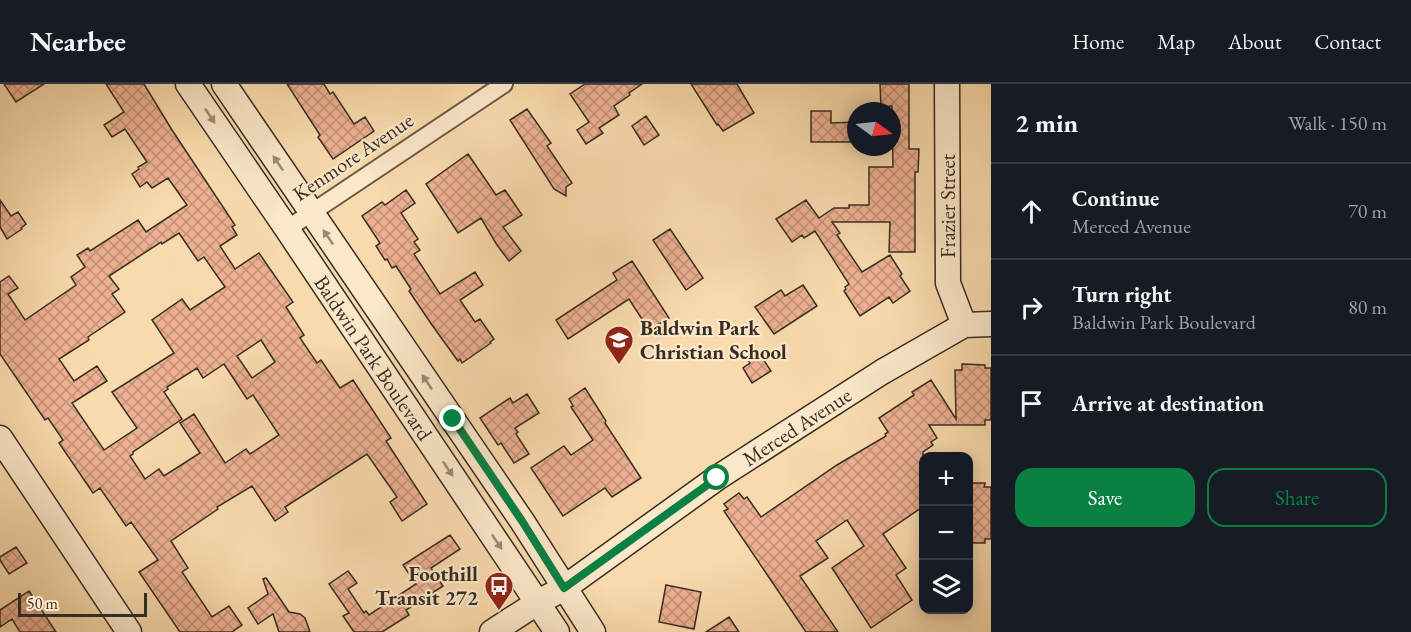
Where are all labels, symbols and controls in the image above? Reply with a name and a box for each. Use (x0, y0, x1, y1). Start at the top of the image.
text: Nearbee (30, 23, 126, 59)
text: Home (1072, 28, 1124, 55)
text: Map (1157, 28, 1195, 55)
text: About (1228, 28, 1281, 55)
text: Contact (1314, 28, 1381, 55)
north arrow (847, 102, 901, 156)
street label: Kenmore Avenue (287, 106, 418, 207)
text: 2 min (1015, 106, 1078, 140)
one-way arrow (204, 108, 216, 124)
text: Walk · 150 m (1288, 110, 1387, 136)
street label: Frazier Street (934, 153, 961, 258)
one-way arrow (272, 156, 284, 172)
text: Continue (1072, 184, 1159, 213)
icon: ahead (1015, 195, 1048, 228)
text: 70 m (1348, 198, 1387, 224)
text: Merced Avenue (1072, 213, 1191, 239)
one-way arrow (322, 229, 334, 245)
street label: Baldwin Park Boulevard (308, 270, 439, 446)
text: Turn right (1072, 280, 1171, 309)
icon: right (1015, 291, 1048, 324)
text: 80 m (1348, 294, 1387, 320)
text: Baldwin Park Boulevard (1072, 309, 1256, 335)
place label: Baldwin Park Christian School (640, 314, 787, 365)
school or university icon: Baldwin Park Christian School (603, 324, 635, 366)
one-way arrow (421, 374, 433, 390)
street label: Merced Avenue (737, 381, 856, 472)
icon: arrive (1015, 387, 1048, 420)
text: Arrive at destination (1072, 389, 1264, 418)
route end (439, 405, 465, 431)
map controls (919, 452, 973, 614)
button: + (919, 452, 973, 506)
one-way arrow (442, 461, 453, 477)
route start (703, 464, 729, 490)
button: Save (1015, 468, 1195, 527)
button: Share (1207, 468, 1387, 527)
button: − (919, 506, 973, 560)
one-way arrow (491, 534, 502, 550)
place label: Foothill Transit 272 (375, 560, 478, 611)
button: layers (919, 560, 973, 614)
bus stop icon: Foothill Transit 272 (483, 570, 515, 612)
scale bar (18, 590, 147, 618)
text: 50 m (27, 593, 58, 614)

